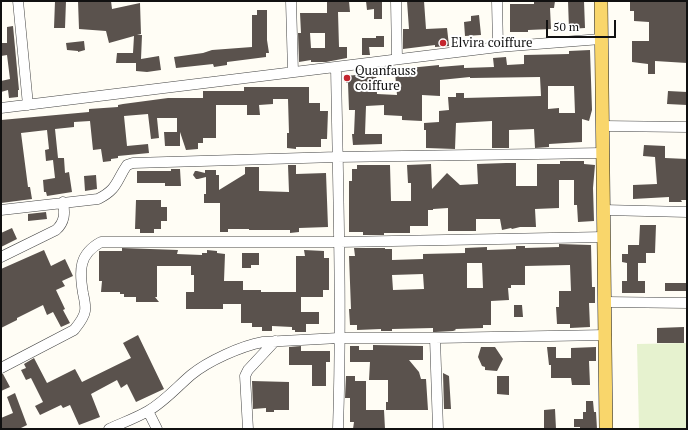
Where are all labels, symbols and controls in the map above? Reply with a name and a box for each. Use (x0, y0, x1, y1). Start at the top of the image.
scale bar (548, 12, 618, 38)
text: 50 m (553, 19, 579, 34)
place label: Elvira coiffure (451, 35, 533, 51)
marker: Elvira coiffure (438, 38, 448, 48)
place label: Quanfauss coiffure (355, 63, 416, 94)
marker: Quanfauss coiffure (342, 73, 352, 83)

